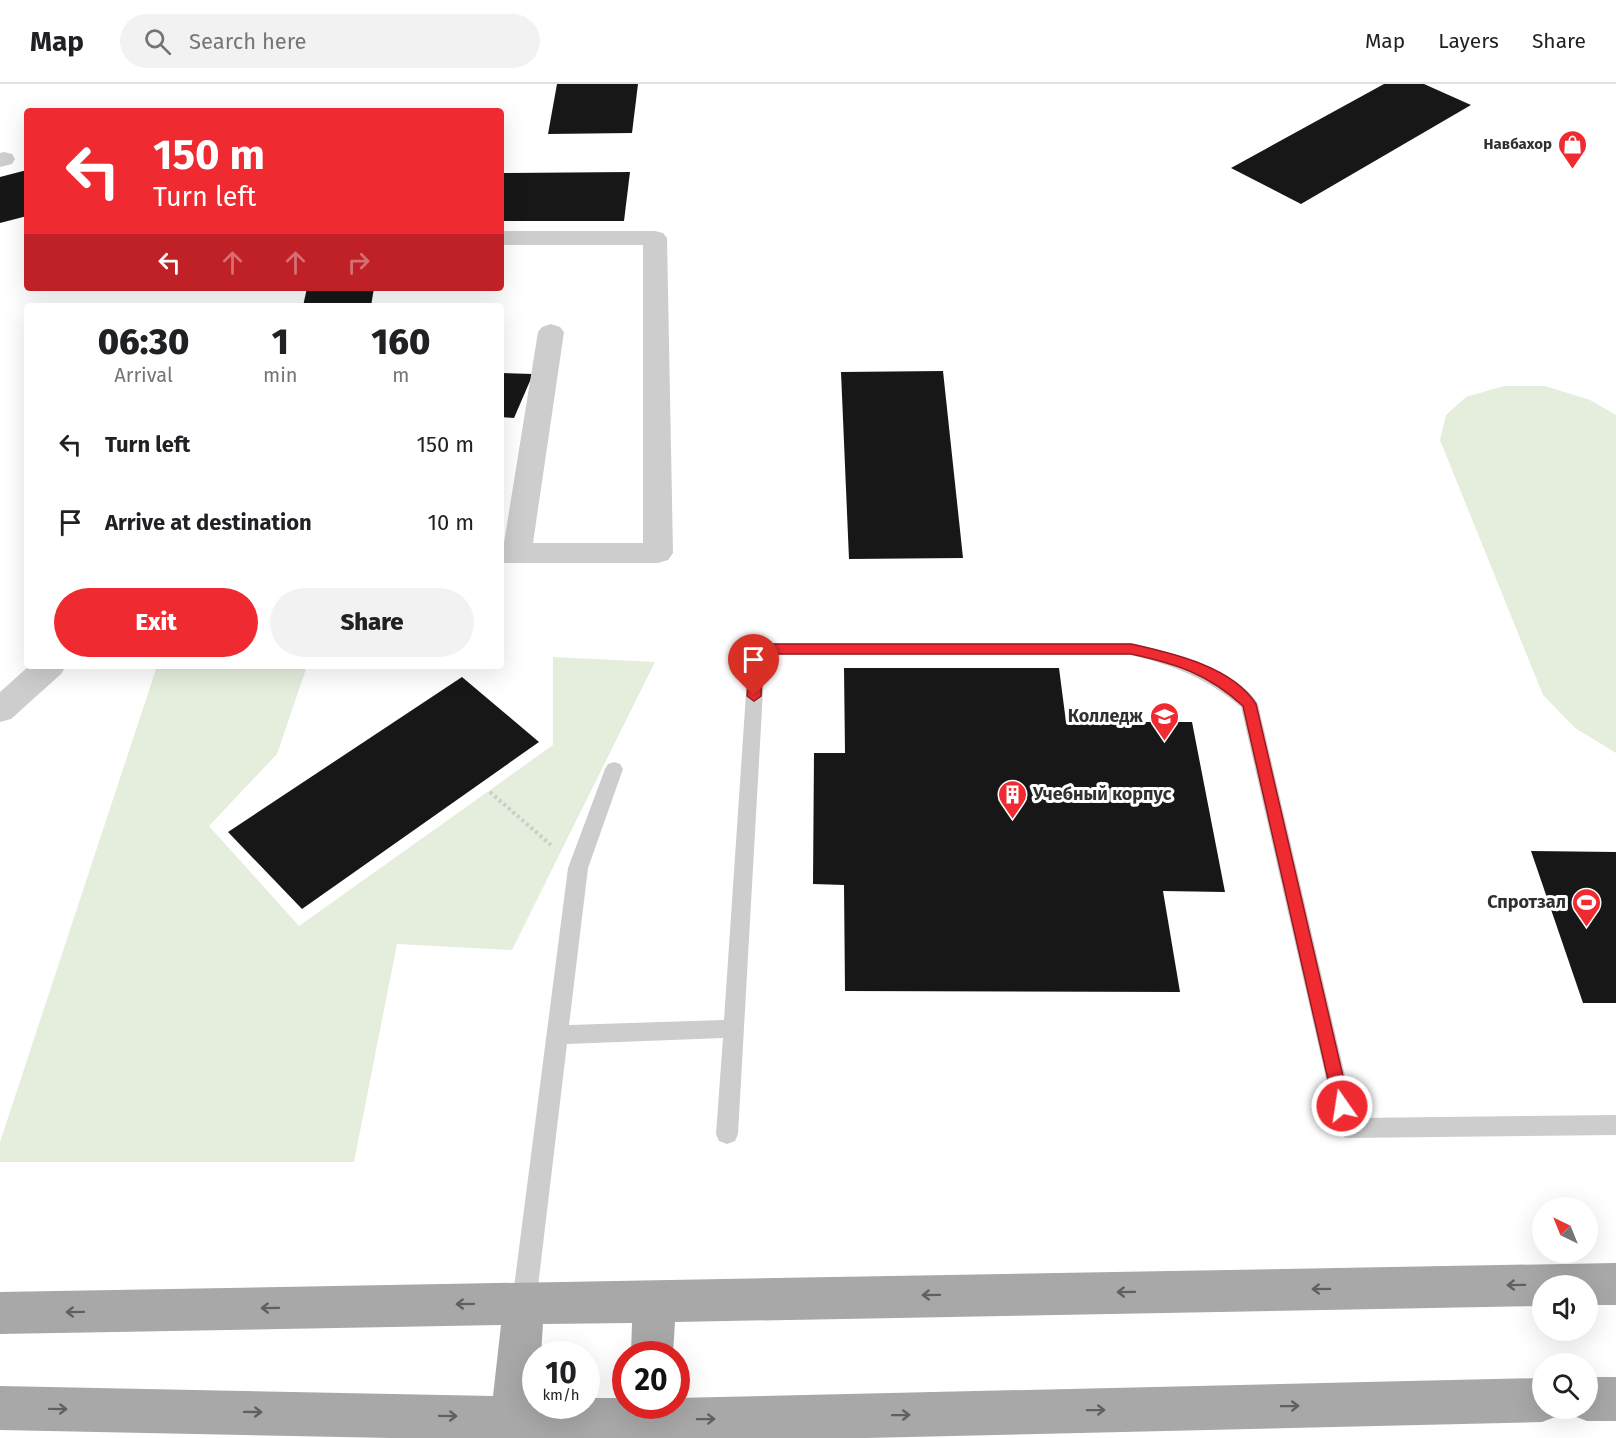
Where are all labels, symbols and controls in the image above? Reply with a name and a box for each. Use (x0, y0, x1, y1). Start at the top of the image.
search box (120, 14, 540, 68)
text: Map (30, 25, 84, 58)
icon: search (141, 25, 174, 58)
text: Search here (189, 28, 307, 55)
text: Map (1365, 28, 1405, 54)
text: Layers (1438, 28, 1499, 54)
text: Share (1532, 28, 1586, 54)
shop icon: Навбахор (1557, 128, 1589, 170)
text: 150 m (153, 130, 265, 180)
icon: left (54, 132, 132, 210)
place label: Навбахор (1484, 135, 1552, 153)
text: Turn left (153, 181, 256, 213)
icon: left (153, 246, 186, 279)
icon: ahead (216, 246, 249, 279)
icon: ahead (279, 246, 312, 279)
icon: right (342, 246, 375, 279)
text: 06:30 (98, 320, 189, 364)
text: 1 (272, 320, 289, 364)
text: 160 (371, 320, 430, 364)
text: Arrival (114, 363, 173, 387)
text: min (263, 363, 298, 387)
text: m (392, 363, 409, 387)
icon: left (54, 428, 87, 461)
text: Turn left (105, 431, 190, 458)
text: 150 m (416, 431, 474, 458)
icon: arrive (54, 506, 87, 539)
text: Arrive at destination (105, 509, 312, 536)
text: 10 m (428, 509, 474, 536)
button: Exit (54, 588, 258, 657)
button: Share (270, 588, 474, 657)
pin (728, 634, 779, 696)
icon: arrive (737, 643, 770, 676)
school or university icon: Колледж (1148, 700, 1180, 742)
place label: Колледж (1068, 705, 1143, 727)
building icon: Учебный корпус (996, 778, 1028, 820)
place label: Учебный корпус (1032, 783, 1172, 805)
sports icon: Спротзал (1571, 886, 1603, 928)
place label: Спротзал (1487, 891, 1566, 913)
position arrow (1310, 1074, 1374, 1138)
north arrow (1532, 1197, 1598, 1263)
map controls (1532, 1197, 1598, 1419)
button: sound (1532, 1275, 1598, 1341)
one-way arrow (1506, 1280, 1526, 1291)
one-way arrow (1311, 1283, 1331, 1295)
one-way arrow (1116, 1286, 1136, 1298)
one-way arrow (921, 1290, 941, 1301)
one-way arrow (456, 1298, 476, 1310)
one-way arrow (261, 1302, 281, 1313)
one-way arrow (66, 1306, 86, 1317)
speed limit sign: 20 (612, 1341, 690, 1419)
button: search (1532, 1353, 1598, 1419)
text: 10 (545, 1355, 577, 1391)
text: km/h (542, 1386, 580, 1404)
one-way arrow (1280, 1400, 1300, 1412)
one-way arrow (48, 1403, 68, 1414)
one-way arrow (1085, 1405, 1105, 1416)
one-way arrow (243, 1406, 263, 1418)
one-way arrow (890, 1409, 910, 1421)
one-way arrow (438, 1410, 458, 1421)
one-way arrow (695, 1414, 715, 1425)

